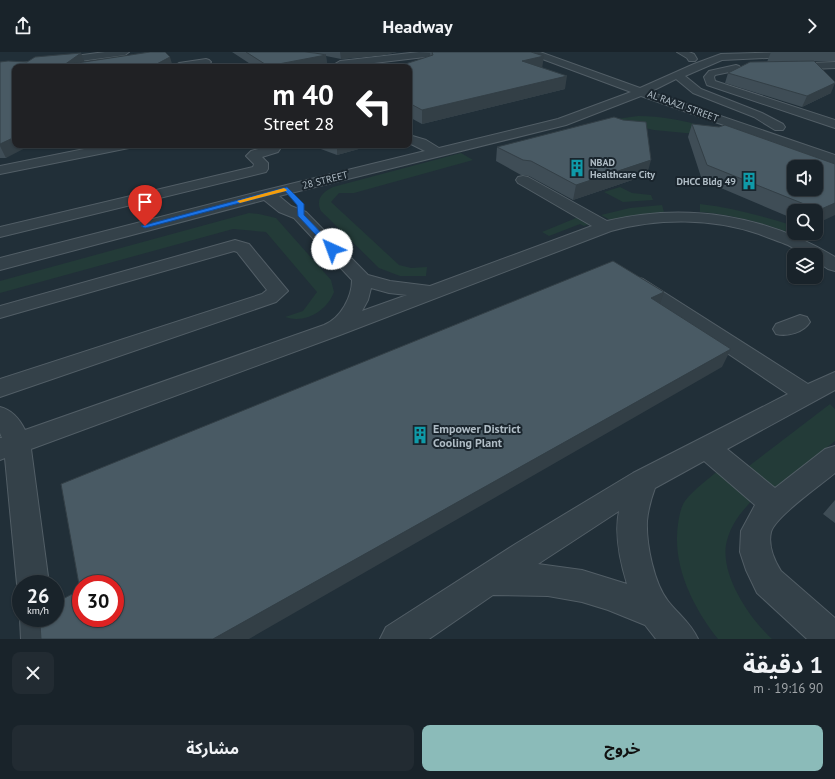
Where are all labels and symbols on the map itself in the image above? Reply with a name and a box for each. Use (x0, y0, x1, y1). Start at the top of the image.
street label: AL RAAZI STREET (646, 87, 721, 125)
place label: NBAD Healthcare City (590, 156, 655, 181)
building icon: NBAD Healthcare City (567, 158, 587, 178)
street label: 28 STREET (301, 168, 350, 192)
building icon: DHCC Bldg 49 (739, 171, 759, 191)
place label: DHCC Bldg 49 (677, 175, 736, 188)
pin (128, 185, 162, 226)
position arrow (311, 228, 353, 270)
place label: Empower District Cooling Plant (433, 421, 522, 450)
building icon: Empower District Cooling Plant (410, 425, 430, 445)
speed limit sign: 30 (72, 575, 124, 627)

